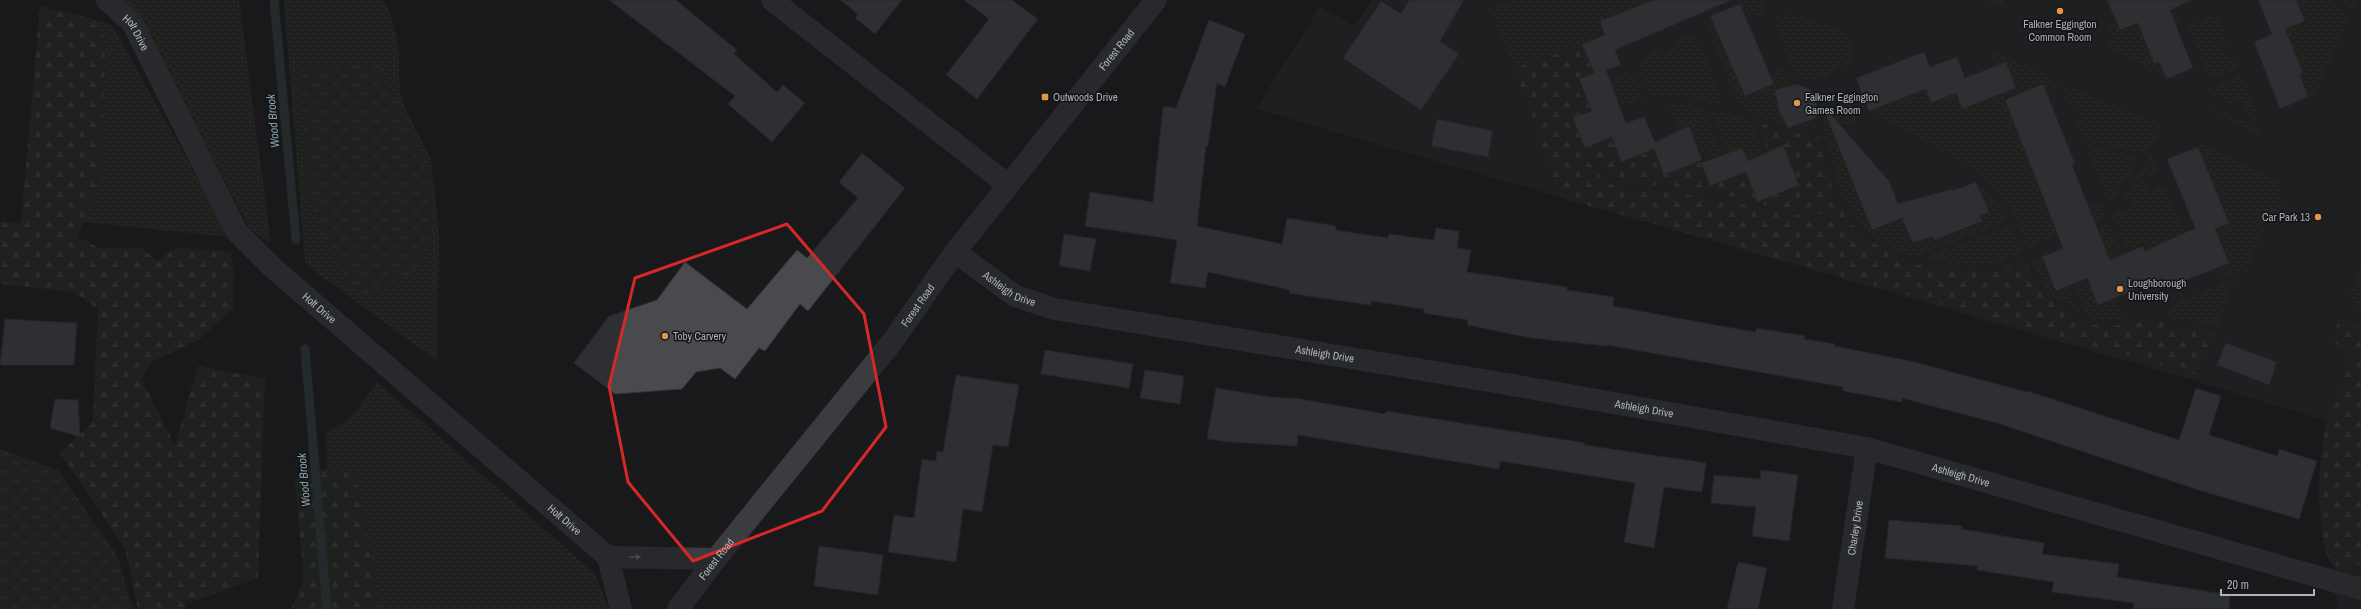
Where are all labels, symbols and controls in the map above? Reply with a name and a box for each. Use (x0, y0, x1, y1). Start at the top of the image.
marker: Falkner Eggington Common Room (2055, 6, 2065, 16)
street label: Holt Drive (120, 11, 152, 53)
place label: Falkner Eggington Common Room (2023, 17, 2097, 44)
street label: Forest Road (1096, 26, 1137, 73)
place label: Outwoods Drive (1053, 90, 1118, 104)
place label: Falkner Eggington Games Room (1805, 90, 1878, 117)
water label: Wood Brook (263, 92, 283, 149)
marker: Outwoods Drive (1040, 92, 1050, 102)
marker: Falkner Eggington Games Room (1792, 98, 1802, 108)
place label: Car Park 13 (2262, 210, 2310, 224)
marker: Car Park 13 (2313, 212, 2323, 222)
street label: Ashleigh Drive (979, 267, 1037, 309)
place label: Loughborough University (2128, 276, 2186, 303)
street label: Forest Road (898, 281, 938, 330)
marker: Loughborough University (2115, 284, 2125, 294)
street label: Holt Drive (300, 289, 339, 326)
place label: Toby Carvery (673, 329, 727, 343)
marker: Toby Carvery (660, 331, 670, 341)
street label: Ashleigh Drive (1293, 342, 1355, 366)
street label: Ashleigh Drive (1613, 396, 1675, 421)
water label: Wood Brook (294, 451, 314, 508)
street label: Ashleigh Drive (1930, 460, 1991, 490)
street label: Charley Drive (1844, 500, 1866, 556)
street label: Holt Drive (545, 501, 584, 538)
street label: Forest Road (696, 535, 737, 583)
one-way arrow (629, 554, 642, 560)
scale bar (2221, 571, 2314, 597)
text: 20 m (2227, 577, 2249, 593)

